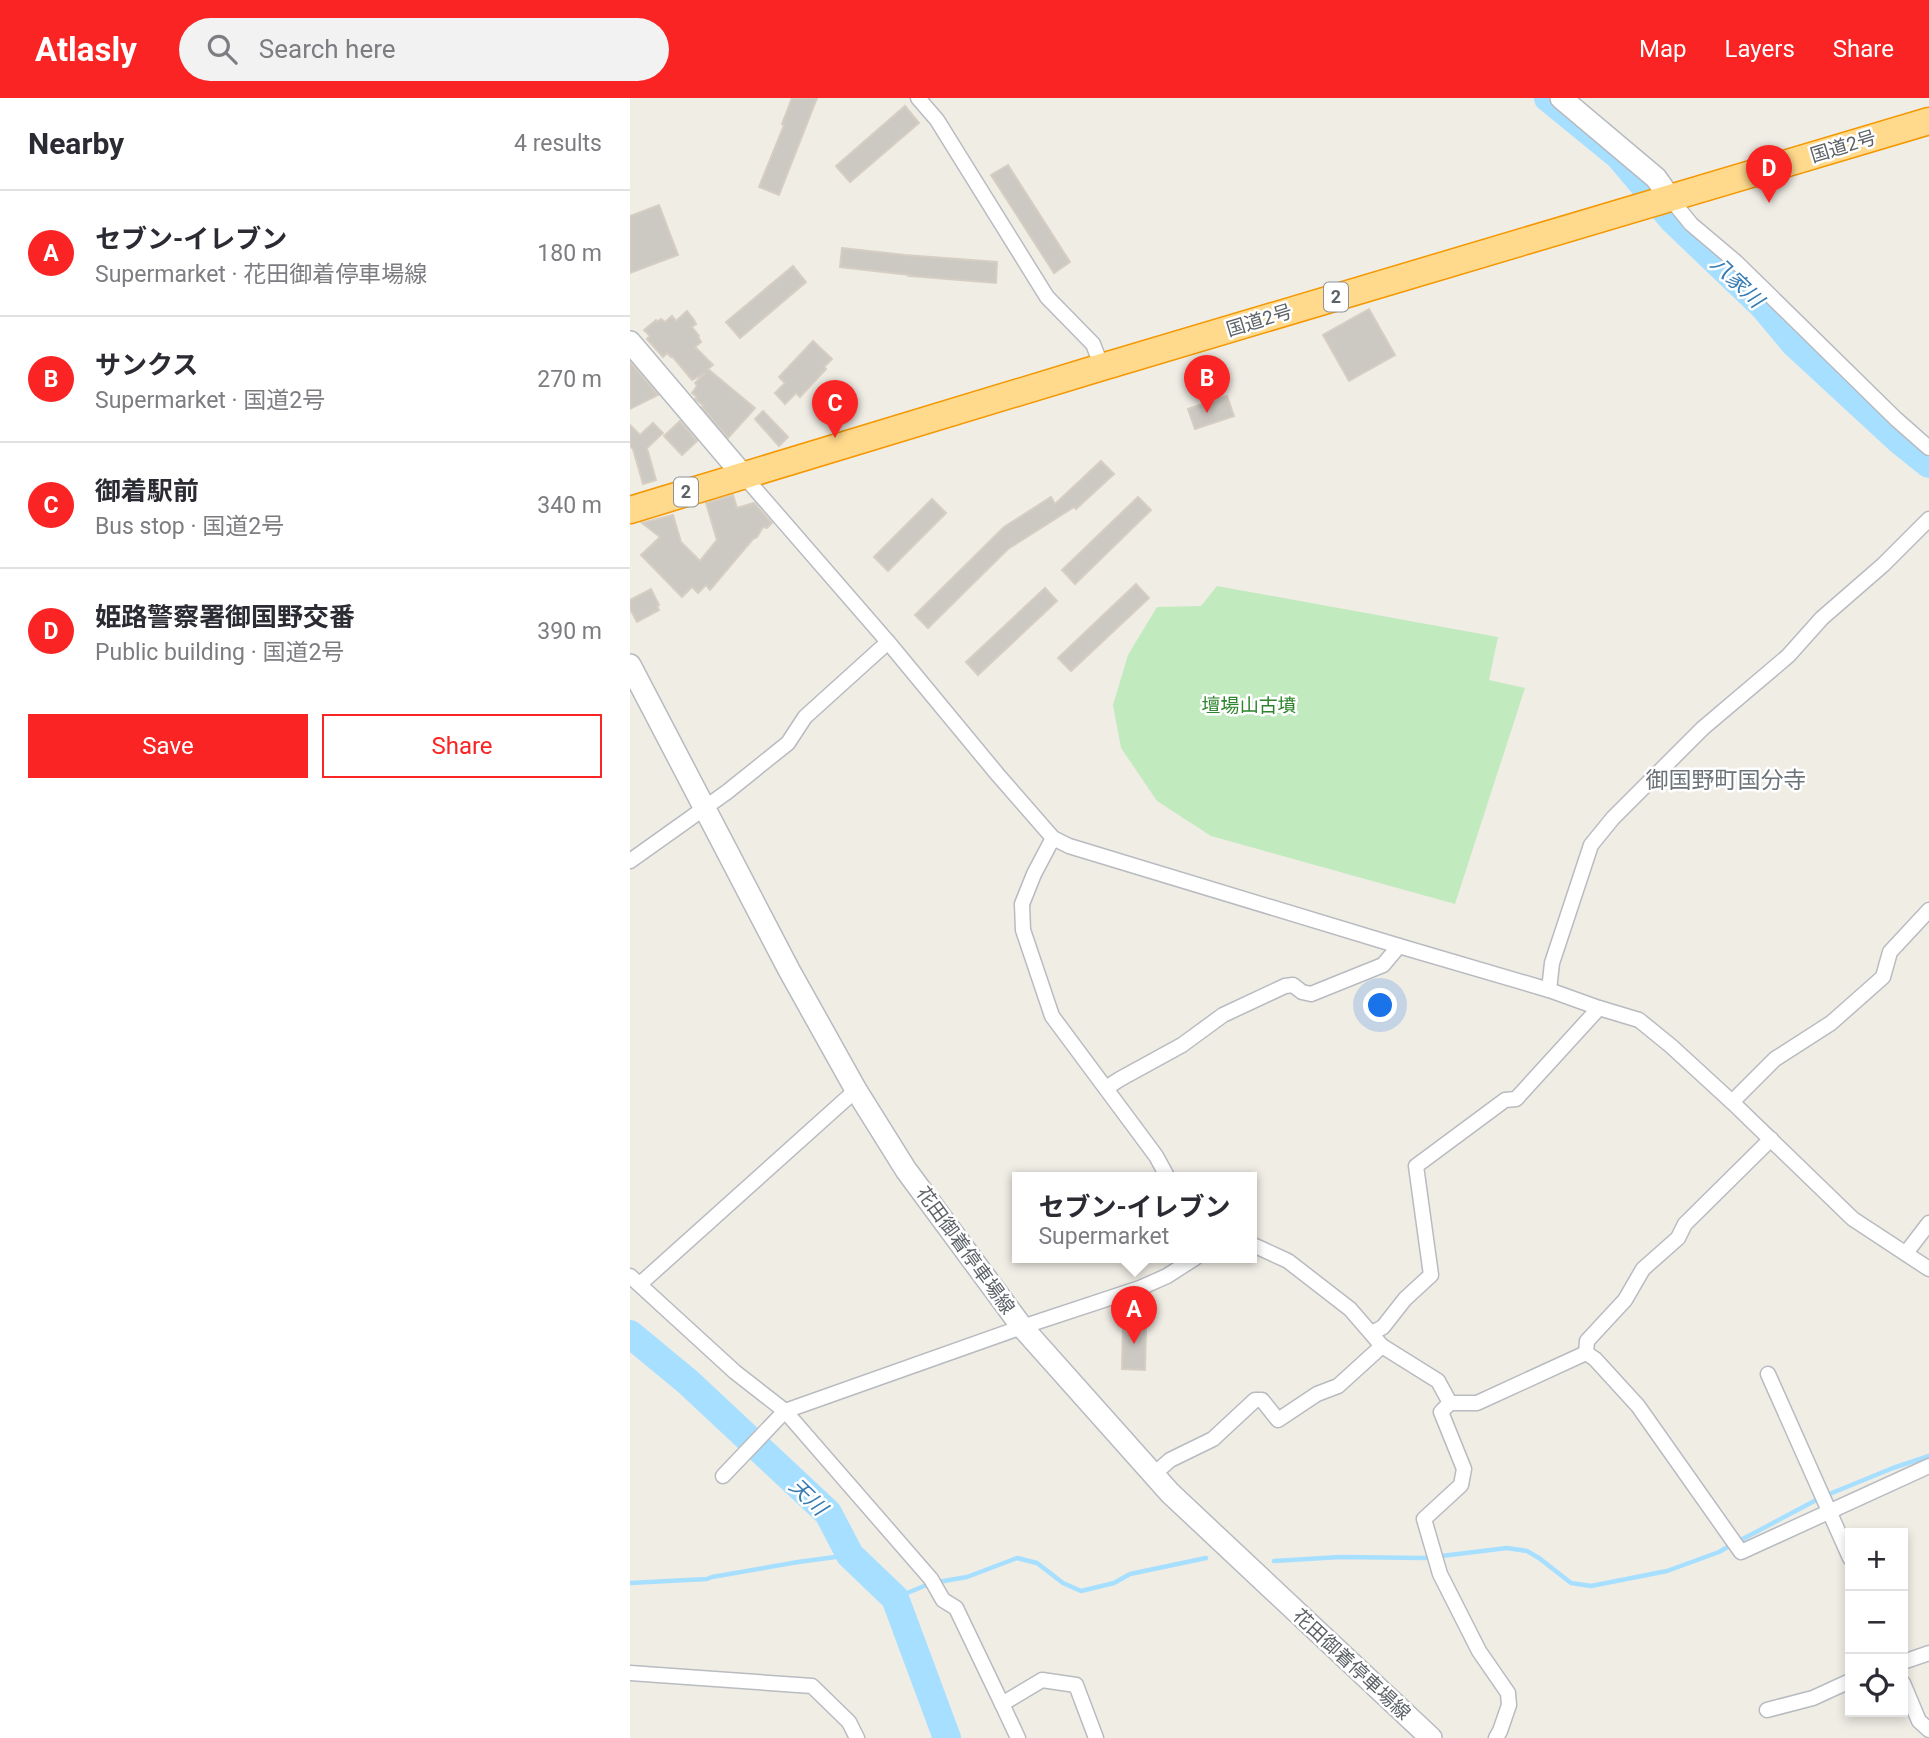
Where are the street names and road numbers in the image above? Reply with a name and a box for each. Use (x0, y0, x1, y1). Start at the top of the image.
street label: 国道2号 (1807, 126, 1879, 167)
road number: 2 (1324, 282, 1348, 312)
street label: 国道2号 (1223, 300, 1295, 341)
road number: 2 (674, 478, 698, 506)
street label: 花田御着停車場線 (912, 1182, 1020, 1319)
street label: 花田御着停車場線 (1288, 1604, 1415, 1725)

